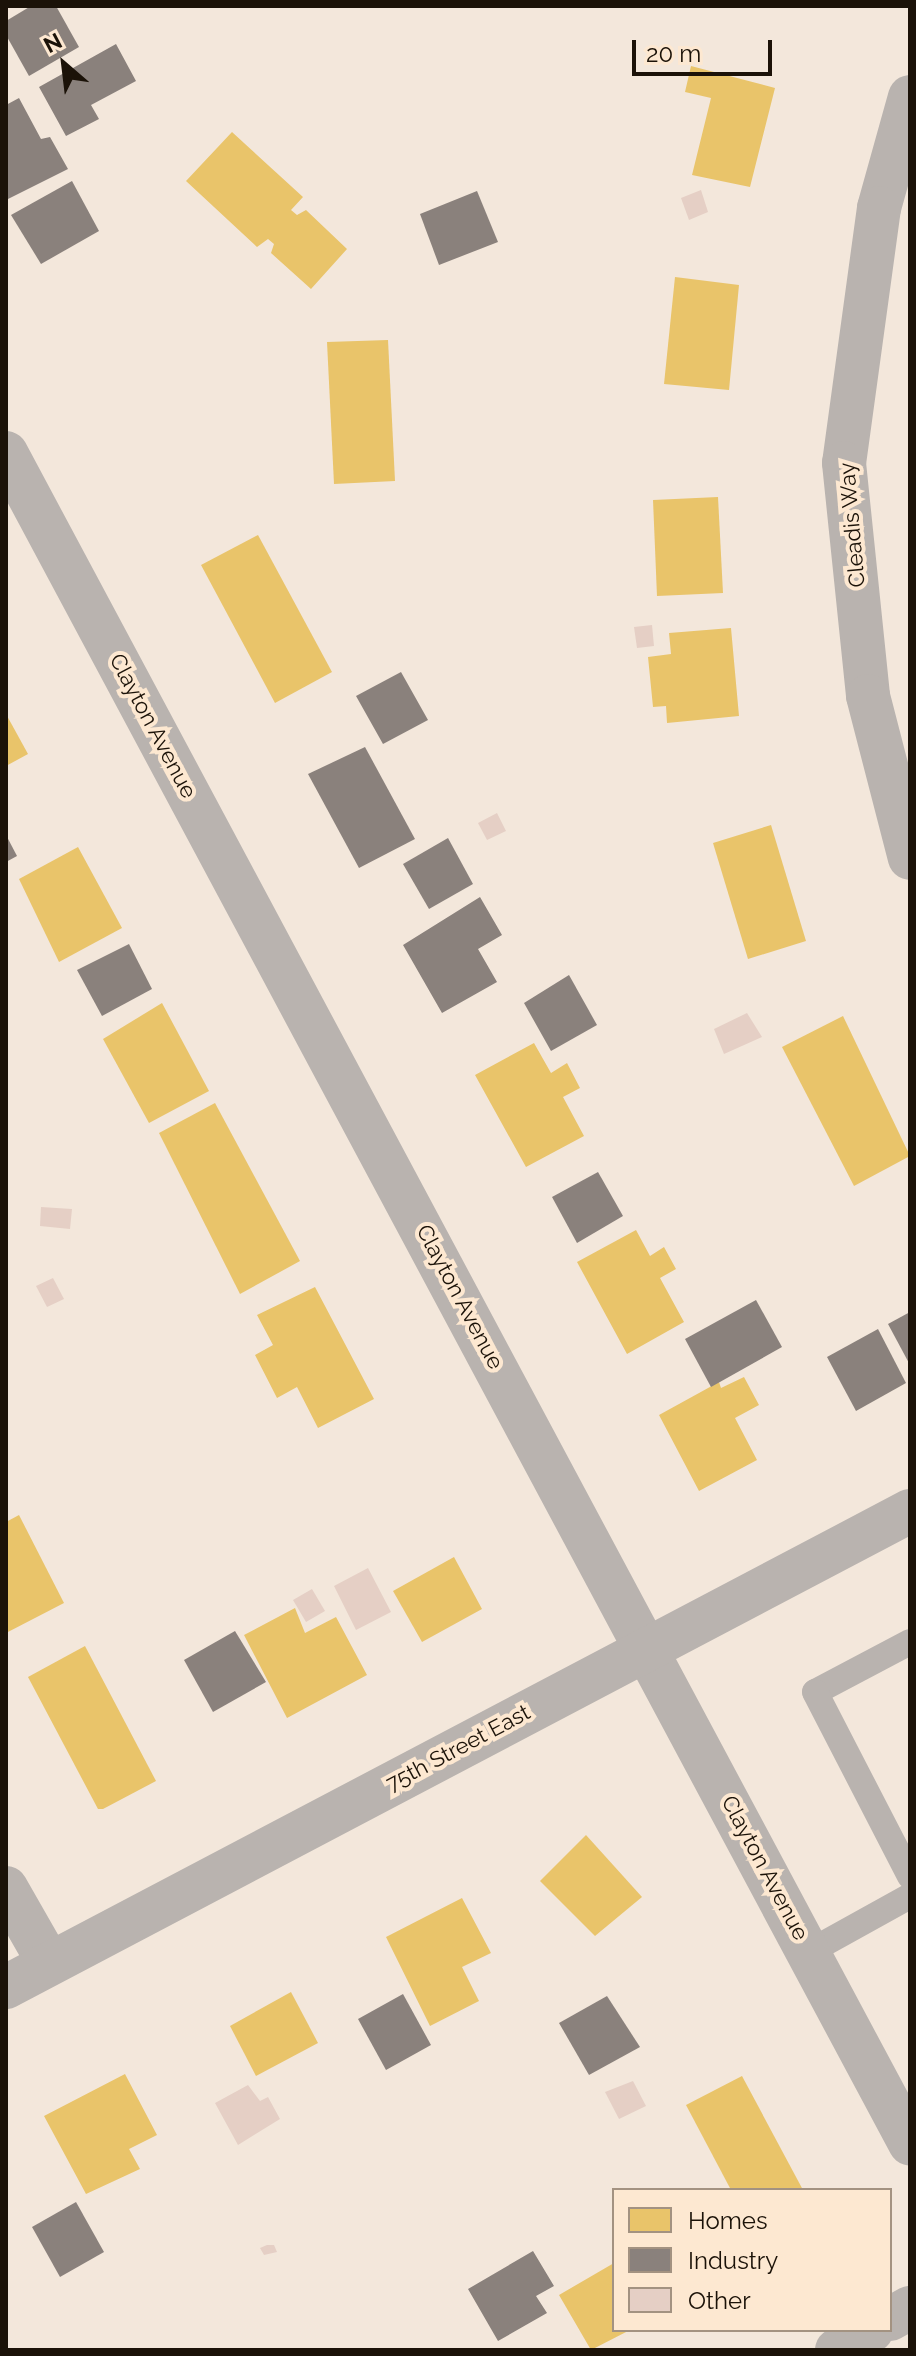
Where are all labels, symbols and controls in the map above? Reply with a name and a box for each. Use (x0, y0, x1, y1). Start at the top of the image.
north arrow (24, 24, 104, 104)
scale bar (636, 24, 776, 74)
text: N (39, 27, 66, 58)
text: 20 m (646, 39, 701, 68)
street label: Cleadis Way (833, 461, 871, 589)
street label: Clayton Avenue (104, 649, 202, 803)
street label: Clayton Avenue (411, 1220, 509, 1374)
street label: 75th Street East (382, 1699, 534, 1797)
street label: Clayton Avenue (716, 1791, 814, 1945)
legend (612, 2188, 892, 2332)
text: Homes (688, 2206, 768, 2235)
text: Industry (688, 2246, 778, 2275)
text: Other (688, 2286, 751, 2315)

